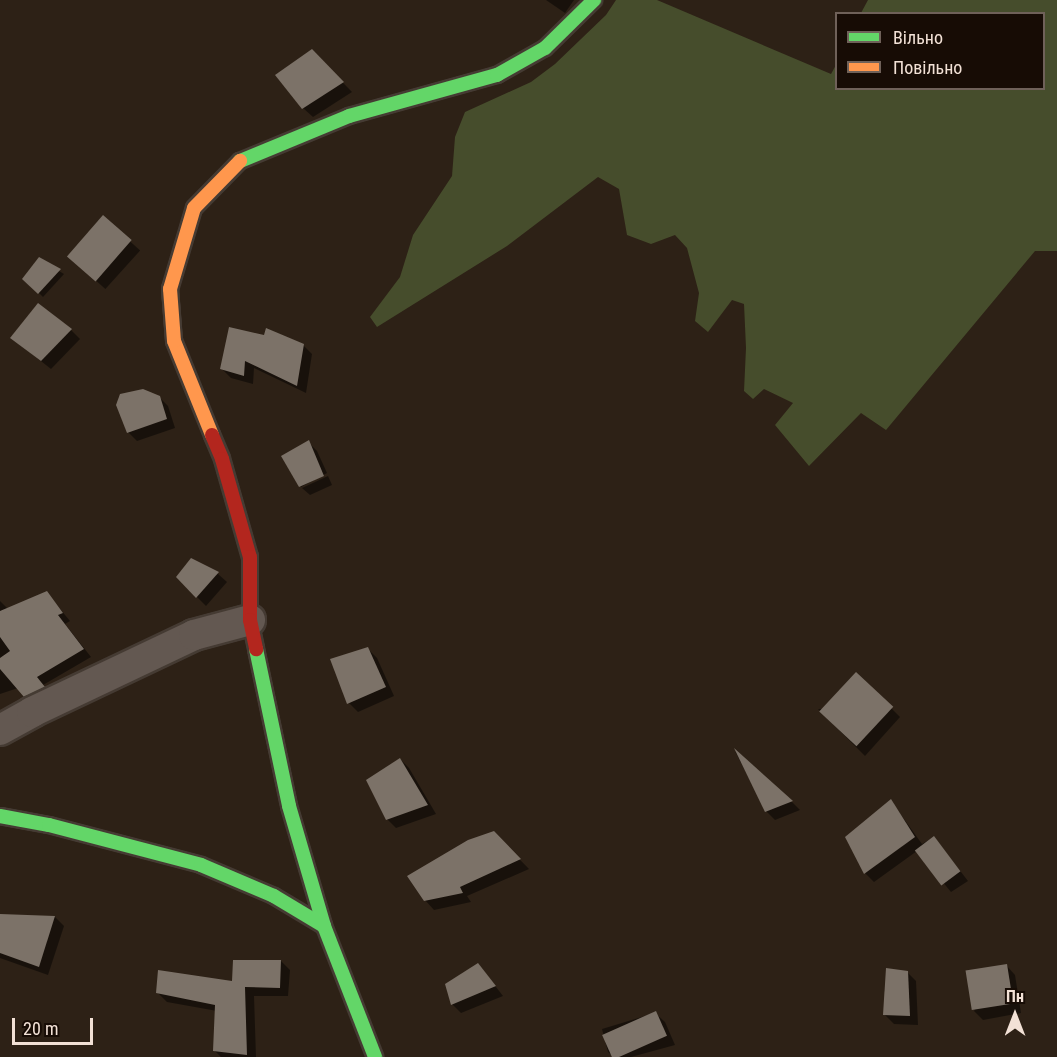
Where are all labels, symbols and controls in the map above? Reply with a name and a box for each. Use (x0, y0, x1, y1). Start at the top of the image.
legend (835, 12, 1045, 90)
text: Вільно (893, 27, 943, 48)
text: Повільно (893, 57, 962, 78)
north arrow (985, 985, 1045, 1045)
text: Пн (1006, 987, 1024, 1006)
scale bar (15, 1006, 96, 1044)
text: 20 m (23, 1018, 58, 1039)

